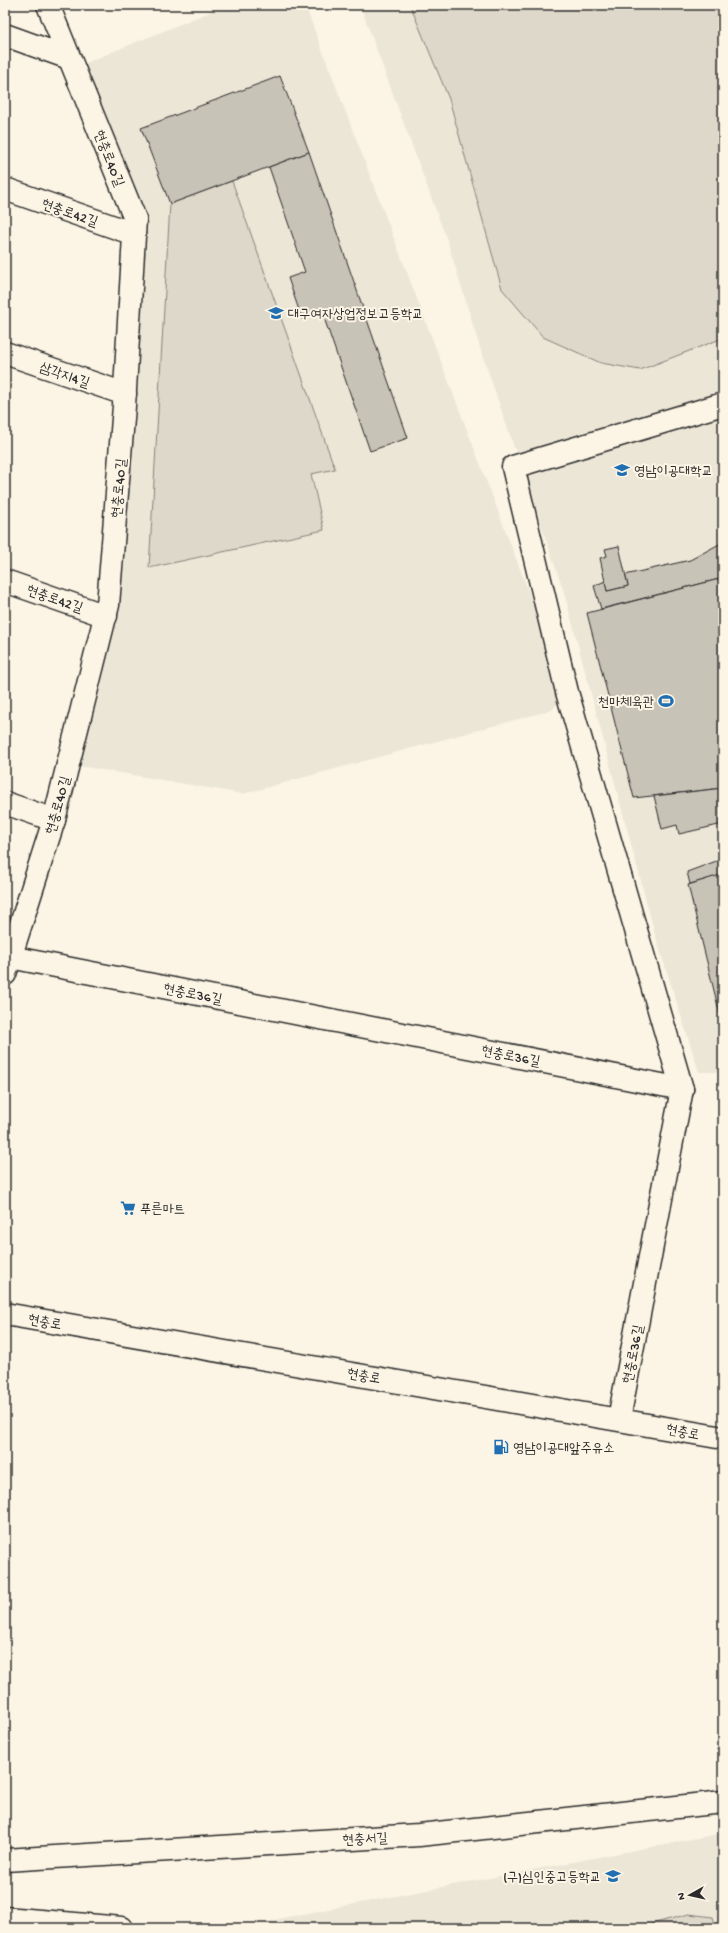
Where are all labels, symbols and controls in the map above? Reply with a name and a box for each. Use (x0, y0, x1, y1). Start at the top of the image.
street label: 현충로40길 (89, 128, 127, 190)
street label: 현충로42길 (39, 197, 100, 232)
school or university icon: 대구여자상업정보고등학교 (267, 304, 285, 322)
place label: 대구여자상업정보고등학교 (288, 307, 423, 324)
street label: 삼각지4길 (37, 360, 92, 393)
street label: 현충로40길 (109, 457, 132, 519)
school or university icon: 영남이공대학교 (613, 461, 631, 479)
place label: 영남이공대학교 (634, 464, 713, 481)
street label: 현충로42길 (24, 583, 85, 618)
sports icon: 천마체육관 (657, 692, 675, 710)
place label: 천마체육관 (598, 695, 654, 712)
street label: 현충로40길 (43, 774, 76, 837)
street label: 현충로36길 (162, 981, 224, 1010)
street label: 현충로36길 (480, 1043, 542, 1072)
supermarket icon: 푸른마트 (119, 1199, 137, 1217)
place label: 푸른마트 (140, 1202, 185, 1219)
street label: 현충로 (26, 1312, 63, 1335)
street label: 현충로36길 (620, 1323, 649, 1385)
street label: 현충로 (345, 1366, 382, 1389)
street label: 현충로 (664, 1422, 701, 1445)
fuel station icon: 영남이공대앞주유소 (492, 1438, 510, 1456)
place label: 영남이공대앞주유소 (513, 1441, 614, 1458)
street label: 현충서길 (342, 1831, 389, 1850)
school or university icon: (구)심인중고등학교 (604, 1867, 622, 1885)
place label: (구)심인중고등학교 (503, 1870, 601, 1887)
north arrow (670, 1875, 710, 1915)
text: N (676, 1892, 689, 1901)

